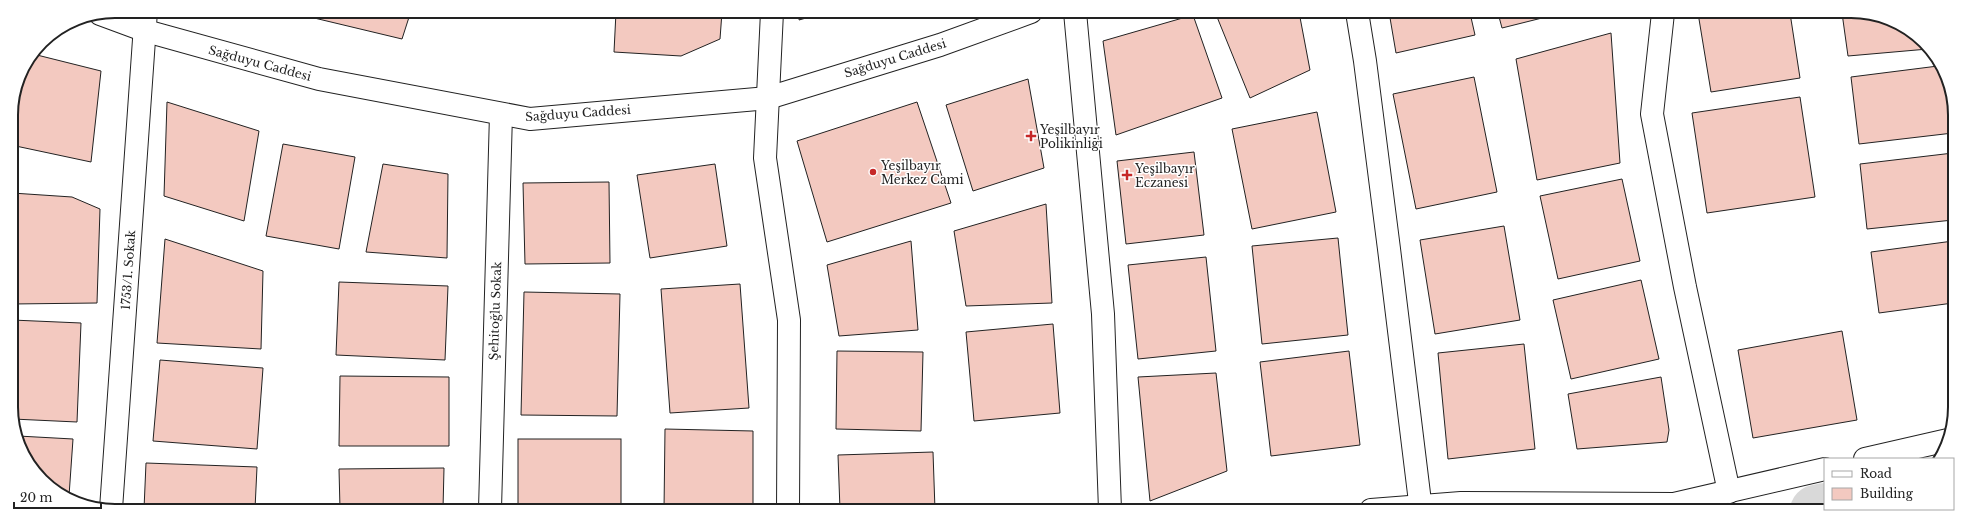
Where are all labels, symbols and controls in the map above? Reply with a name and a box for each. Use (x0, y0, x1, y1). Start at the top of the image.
street label: Sağduyu Caddesi (842, 35, 948, 81)
street label: Sağduyu Caddesi (207, 42, 313, 84)
street label: Sağduyu Caddesi (525, 102, 631, 124)
place label: Yeşilbayır Polikinliği (1039, 122, 1103, 151)
marker: Yeşilbayır Polikinliği (1025, 130, 1037, 142)
place label: Yeşilbayır Merkez Cami (880, 158, 964, 187)
place label: Yeşilbayır Eczanesi (1134, 161, 1195, 190)
marker: Yeşilbayır Merkez Cami (868, 167, 878, 177)
marker: Yeşilbayır Eczanesi (1122, 170, 1132, 180)
street label: 1753/1. Sokak (118, 229, 138, 310)
street label: Şehitoğlu Sokak (486, 261, 504, 361)
legend (1824, 458, 1954, 510)
text: Road (1860, 466, 1892, 481)
scale bar (14, 484, 101, 510)
text: Building (1860, 486, 1914, 501)
text: 20 m (20, 490, 52, 505)

